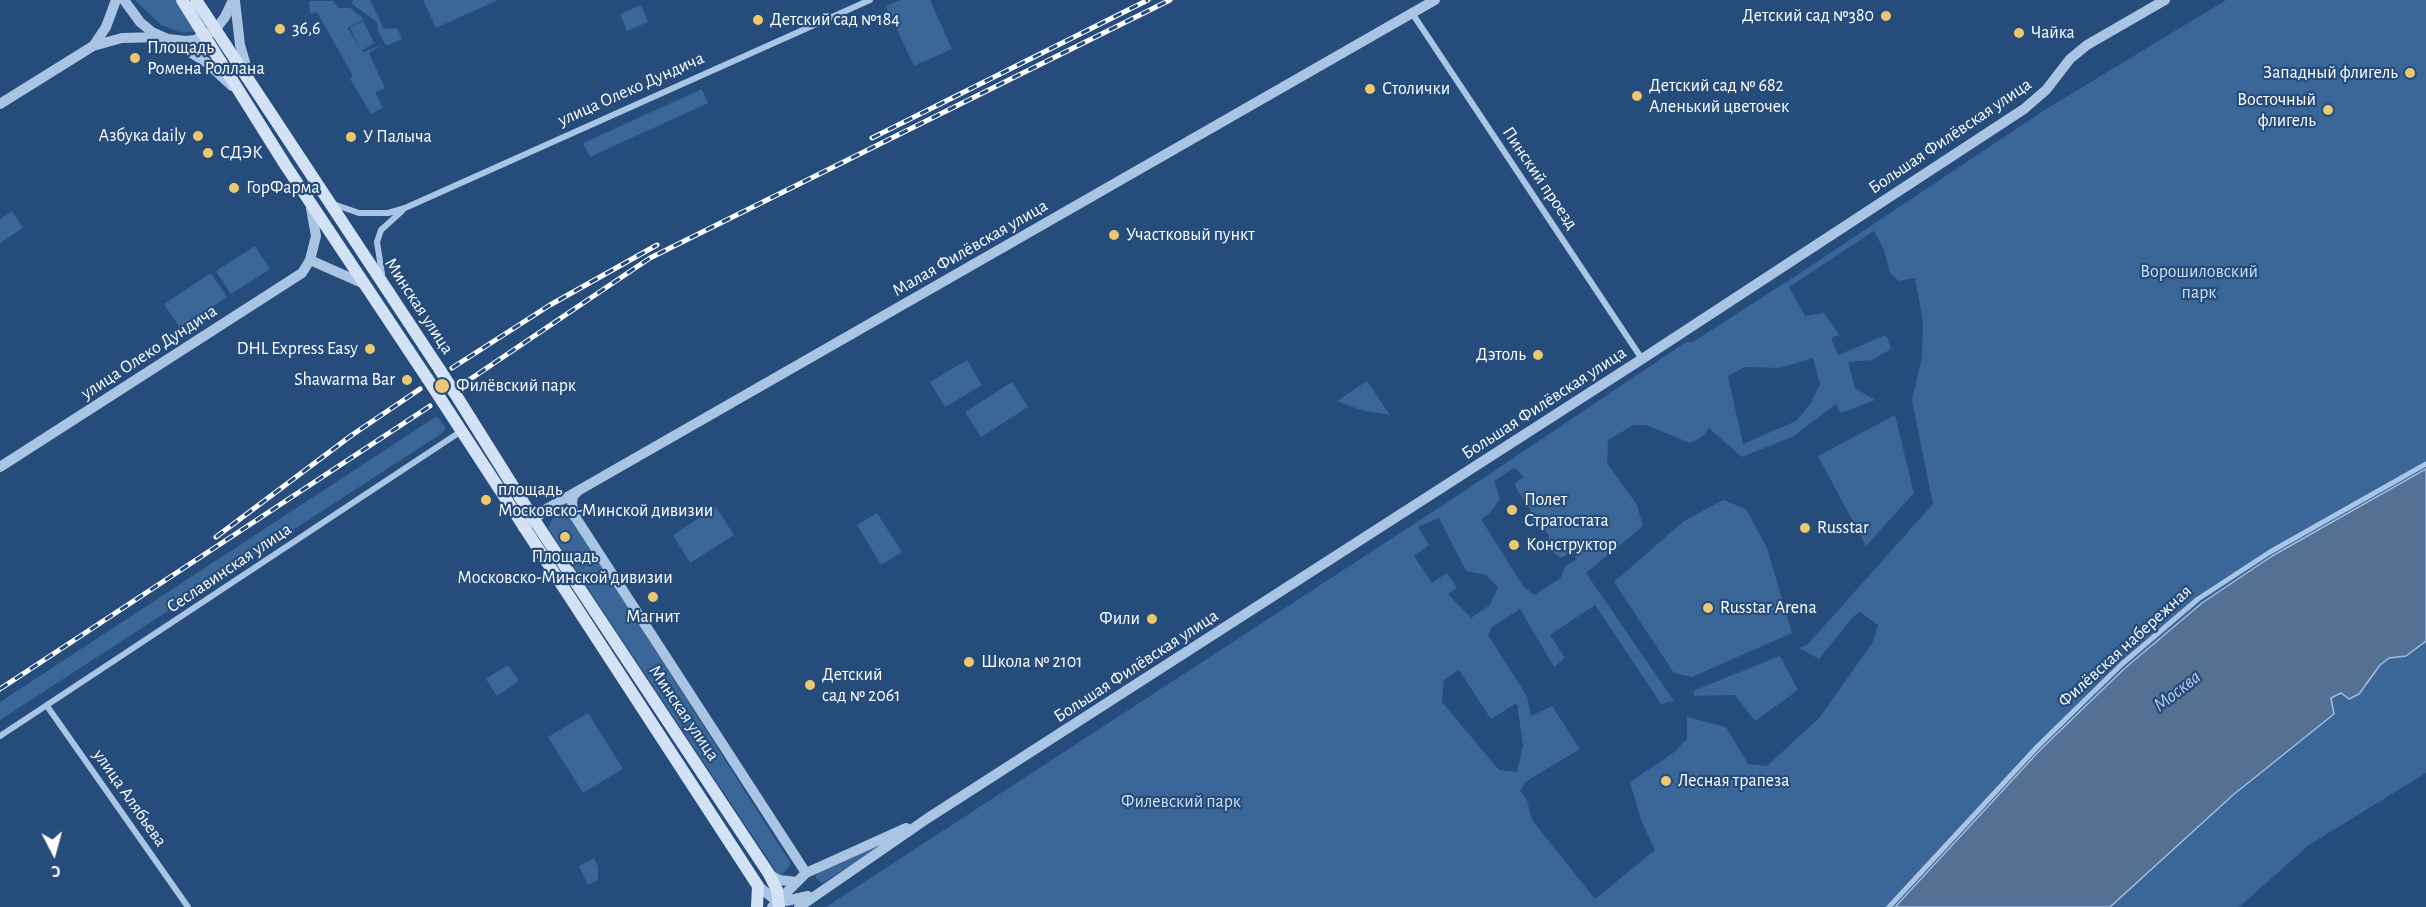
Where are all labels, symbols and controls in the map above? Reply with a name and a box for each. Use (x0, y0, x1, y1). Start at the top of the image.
place label: Детский сад №380 (1742, 5, 1874, 27)
place label: Детский сад №184 (770, 9, 900, 31)
marker: Детский сад №380 (1879, 9, 1893, 23)
marker: Детский сад №184 (751, 13, 765, 27)
place label: 36,6 (292, 18, 320, 40)
marker: 36,6 (273, 22, 287, 36)
place label: Чайка (2031, 22, 2075, 44)
marker: Чайка (2012, 26, 2026, 40)
place label: Площадь Ромена Роллана (147, 37, 265, 80)
street label: улица Олеко Дундича (555, 47, 707, 131)
marker: Площадь Ромена Роллана (128, 51, 142, 65)
place label: Западный флигель (2263, 62, 2398, 84)
marker: Западный флигель (2403, 66, 2417, 80)
street label: Большая Филёвская улица (1864, 73, 2036, 199)
place label: Детский сад № 682 Аленький цветочек (1649, 75, 1789, 118)
place label: Столички (1382, 78, 1450, 100)
marker: Столички (1363, 82, 1377, 96)
marker: Детский сад № 682 Аленький цветочек (1630, 89, 1644, 103)
place label: Восточный флигель (2237, 89, 2316, 132)
marker: Восточный флигель (2321, 103, 2335, 117)
street label: Пинский проезд (1498, 122, 1582, 234)
place label: Азбука daily (99, 125, 186, 147)
place label: У Палыча (363, 126, 432, 148)
marker: Азбука daily (191, 129, 205, 143)
marker: У Палыча (344, 130, 358, 144)
place label: СДЭК (220, 142, 263, 164)
marker: СДЭК (201, 146, 215, 160)
place label: ГорФарма (246, 177, 320, 199)
marker: ГорФарма (227, 181, 241, 195)
street label: Малая Филёвская улица (888, 195, 1052, 301)
place label: Участковый пункт (1126, 224, 1255, 246)
marker: Участковый пункт (1107, 228, 1121, 242)
street label: Минская улица (380, 254, 458, 358)
park label: Ворошиловский парк (2140, 261, 2258, 304)
street label: улица Олеко Дундича (77, 300, 221, 404)
place label: DHL Express Easy (237, 338, 358, 360)
marker: DHL Express Easy (363, 342, 377, 356)
street label: Большая Филёвская улица (1458, 342, 1630, 464)
place label: Дэтоль (1476, 344, 1526, 366)
marker: Дэтоль (1531, 348, 1545, 362)
place label: Shawarma Bar (294, 369, 395, 391)
marker: Shawarma Bar (400, 373, 414, 387)
place label: Филёвский парк (456, 375, 576, 397)
marker: Филёвский парк (433, 377, 451, 395)
place label: площадь Московско-Минской дивизии (498, 479, 713, 522)
place label: Полет Стратостата (1524, 489, 1609, 532)
marker: площадь Московско-Минской дивизии (479, 493, 493, 507)
marker: Полет Стратостата (1505, 503, 1519, 517)
place label: Russtar (1817, 517, 1869, 539)
street label: Сеславинская улица (162, 518, 296, 618)
marker: Russtar (1798, 521, 1812, 535)
marker: Площадь Московско-Минской дивизии (558, 530, 572, 544)
place label: Конструктор (1526, 534, 1617, 556)
marker: Конструктор (1507, 538, 1521, 552)
place label: Площадь Московско-Минской дивизии (457, 546, 673, 588)
street label: Филёвская набережная (2054, 580, 2196, 712)
marker: Магнит (646, 590, 660, 604)
place label: Russtar Arena (1720, 597, 1817, 619)
marker: Russtar Arena (1701, 601, 1715, 615)
street label: Большая Филёвская улица (1050, 605, 1222, 727)
place label: Магнит (626, 606, 680, 628)
place label: Фили (1099, 608, 1140, 630)
marker: Фили (1145, 612, 1159, 626)
place label: Школа № 2101 (981, 651, 1082, 673)
marker: Школа № 2101 (962, 655, 976, 669)
street label: Минская улица (644, 661, 724, 765)
place label: Детский сад № 2061 (822, 664, 900, 706)
water label: Москва (2148, 665, 2206, 717)
marker: Детский сад № 2061 (803, 678, 817, 692)
street label: улица Алябьева (88, 745, 172, 851)
place label: Лесная трапеза (1678, 770, 1789, 792)
marker: Лесная трапеза (1659, 774, 1673, 788)
park label: Филевский парк (1121, 791, 1241, 813)
north arrow (24, 823, 84, 883)
text: С (51, 862, 61, 879)

